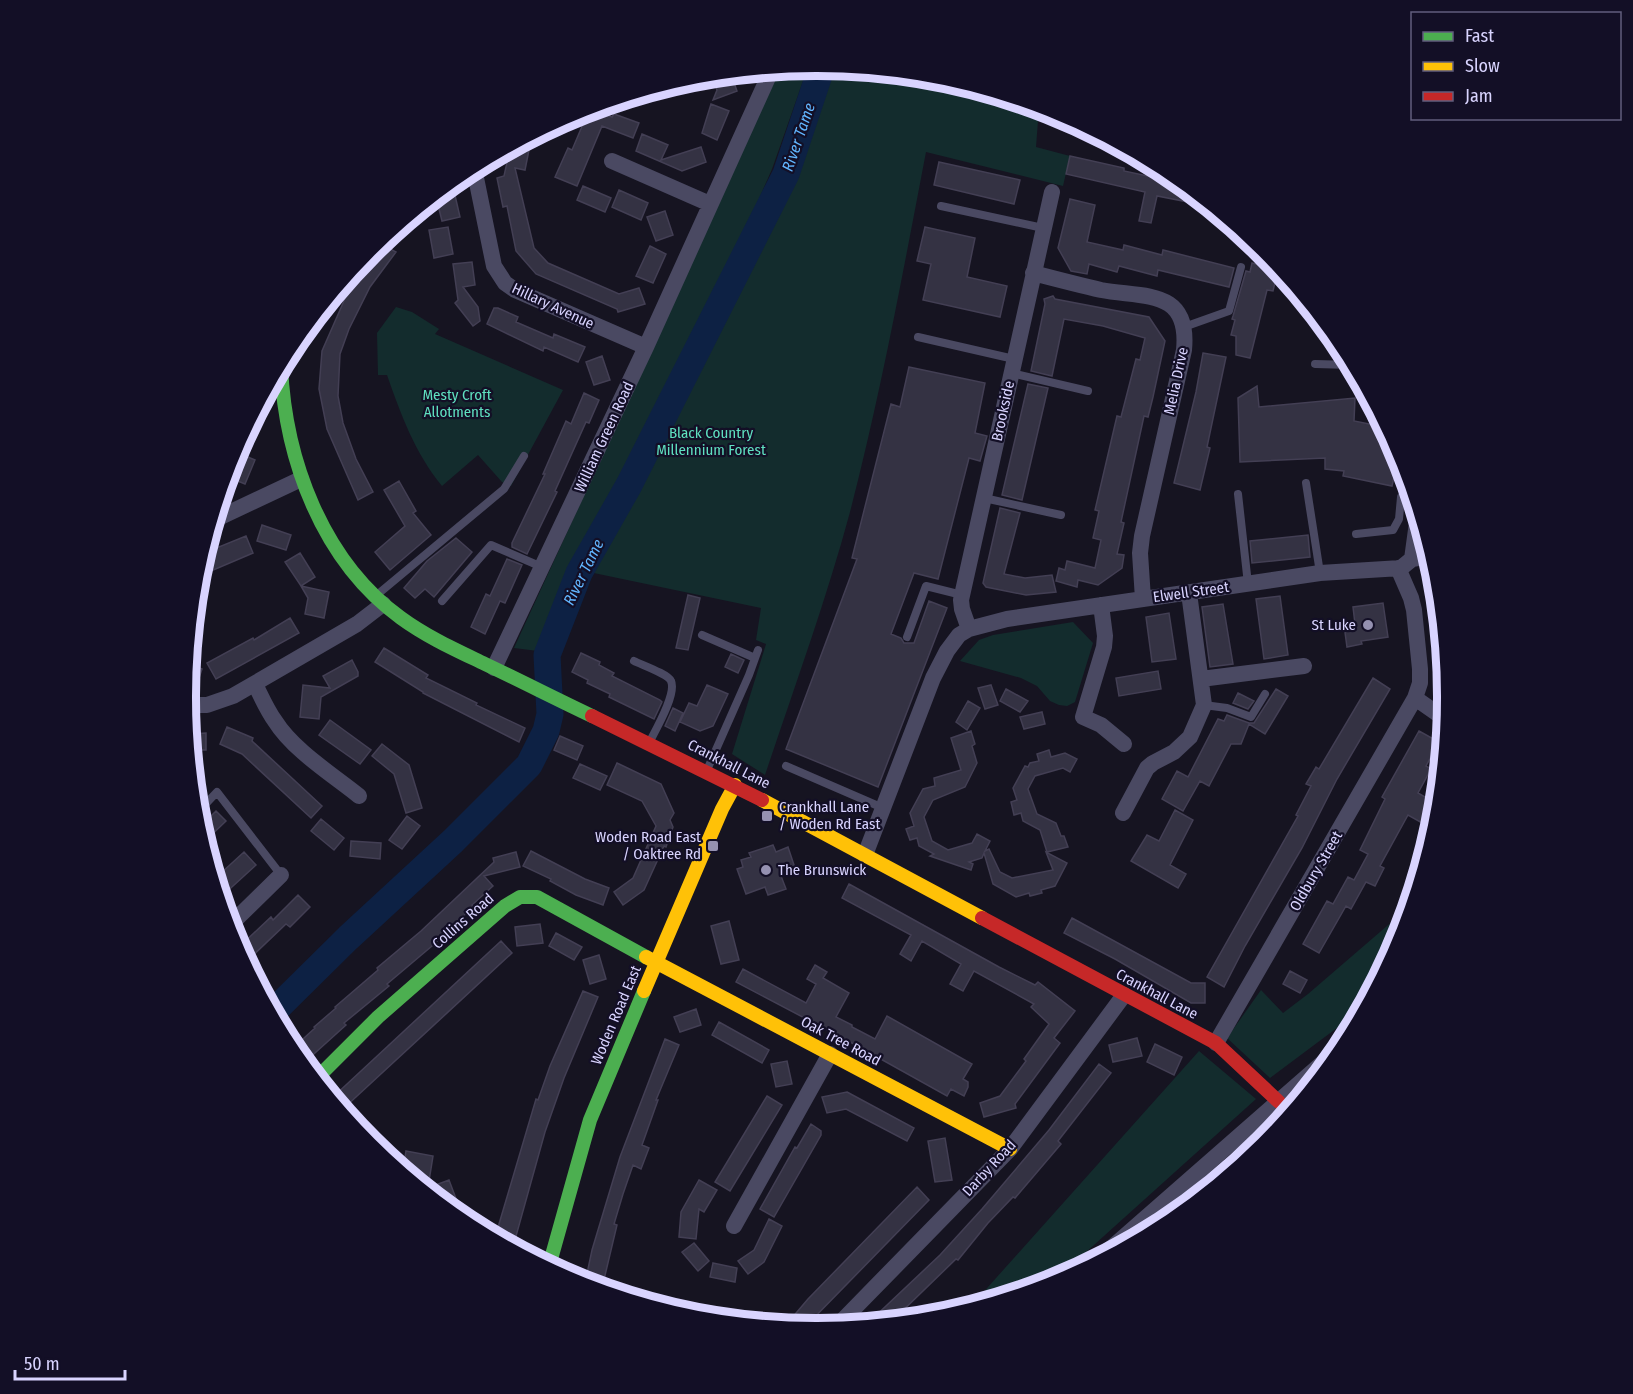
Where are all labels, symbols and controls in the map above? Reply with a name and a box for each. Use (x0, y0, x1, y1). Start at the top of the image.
legend (1411, 12, 1621, 120)
text: Fast (1465, 25, 1494, 47)
text: Slow (1465, 55, 1500, 77)
text: Jam (1465, 85, 1493, 107)
water label: River Tame (778, 100, 819, 174)
street label: Hillary Avenue (509, 279, 597, 333)
street label: Melia Drive (1160, 346, 1192, 416)
street label: William Green Road (571, 379, 637, 495)
street label: Brookside (988, 379, 1018, 443)
park label: Mesty Croft Allotments (422, 386, 492, 421)
park label: Black Country Millennium Forest (656, 424, 766, 459)
water label: River Tame (559, 536, 608, 608)
street label: Elwell Street (1152, 578, 1230, 606)
place label: St Luke (1312, 616, 1356, 634)
marker: St Luke (1361, 618, 1375, 632)
street label: Crankhall Lane (685, 736, 773, 792)
place label: Crankhall Lane / Woden Rd East (779, 798, 880, 833)
marker: Crankhall Lane / Woden Rd East (760, 809, 774, 823)
place label: Woden Road East / Oaktree Rd (595, 828, 701, 863)
street label: Oldbury Street (1286, 828, 1346, 914)
marker: Woden Road East / Oaktree Rd (706, 839, 720, 853)
place label: The Brunswick (778, 861, 866, 879)
marker: The Brunswick (759, 863, 773, 877)
street label: Collins Road (428, 889, 498, 953)
street label: Woden Road East (587, 963, 645, 1067)
street label: Crankhall Lane (1113, 965, 1201, 1023)
street label: Oak Tree Road (798, 1012, 884, 1070)
street label: Darby Road (958, 1136, 1020, 1200)
scale bar (15, 1343, 124, 1381)
text: 50 m (24, 1353, 60, 1375)

